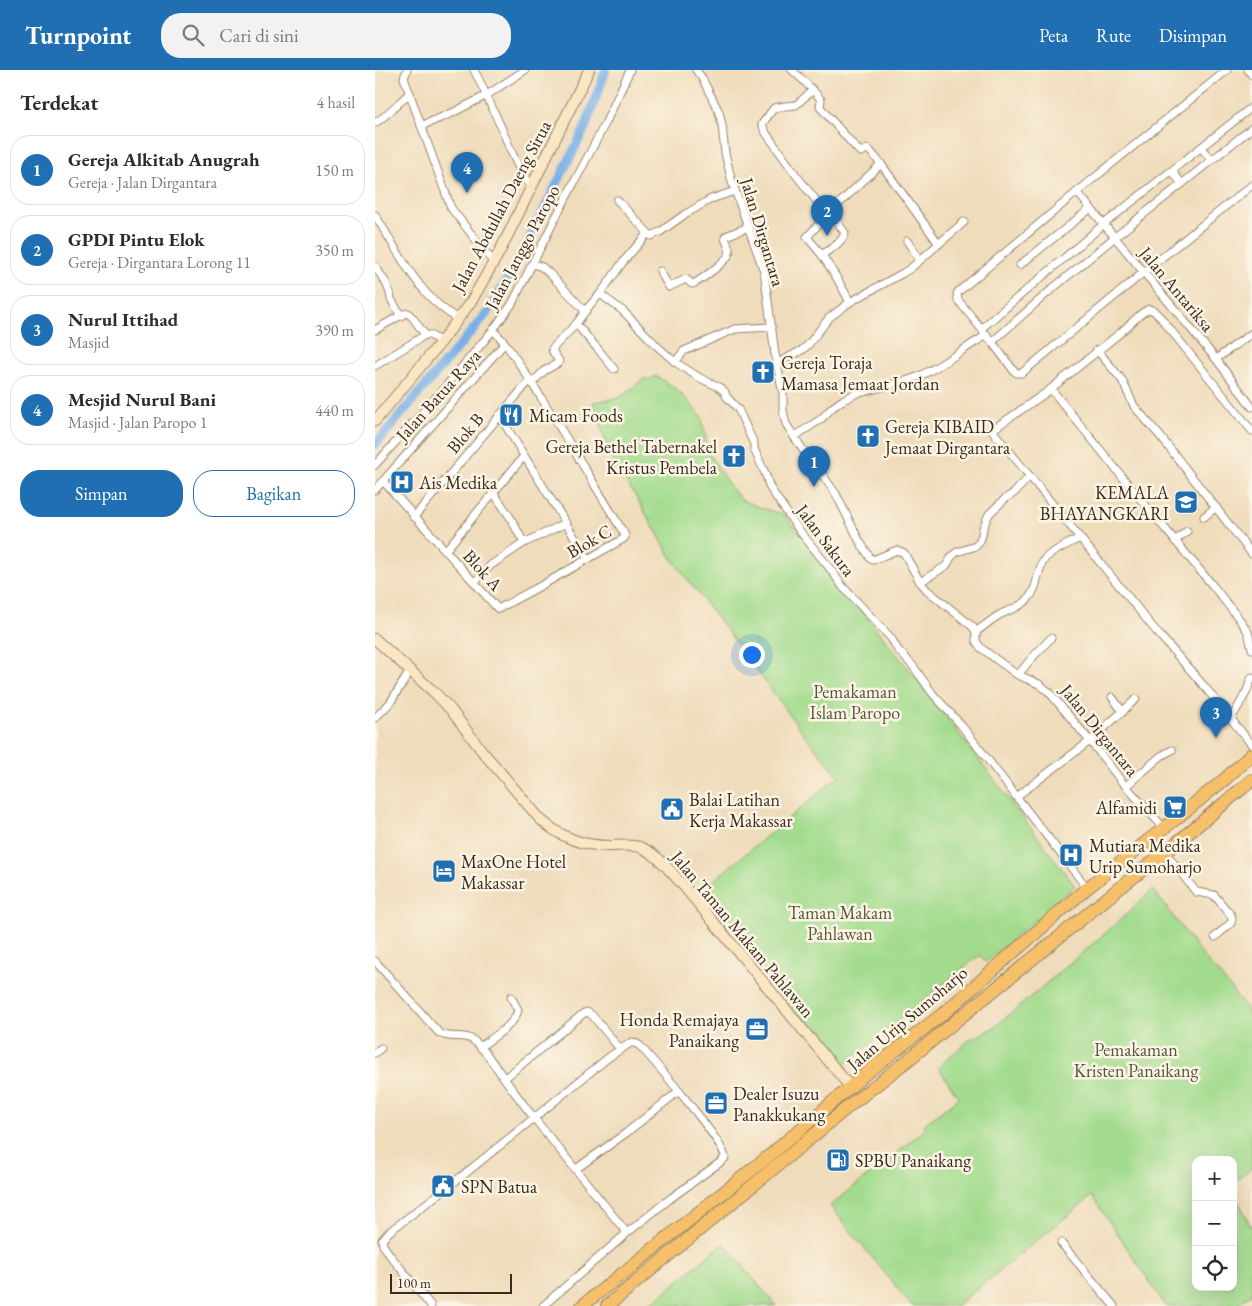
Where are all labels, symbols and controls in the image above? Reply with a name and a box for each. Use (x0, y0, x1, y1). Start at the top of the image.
search box (161, 13, 511, 58)
text: Turnpoint (25, 20, 131, 51)
icon: search (179, 21, 207, 49)
text: Cari di sini (219, 23, 299, 48)
text: Peta (1039, 24, 1068, 47)
text: Rute (1096, 24, 1131, 47)
text: Disimpan (1159, 24, 1227, 47)
text: Terdekat (20, 89, 98, 116)
text: 4 hasil (317, 92, 355, 113)
street label: Jalan Abdullah Daeng Sirua (445, 116, 556, 298)
text: Gereja Alkitab Anugrah (68, 147, 260, 172)
pin: 4 (451, 152, 483, 193)
text: 1 (33, 160, 41, 181)
text: 150 m (315, 160, 354, 181)
text: Gereja · Jalan Dirgantara (68, 172, 217, 193)
street label: Jalan Dirgantara (735, 173, 791, 290)
street label: Jalan Janggo Paropo (478, 180, 565, 315)
pin: 2 (811, 195, 843, 236)
text: GPDI Pintu Elok (68, 227, 205, 252)
text: 2 (33, 240, 41, 261)
text: 350 m (315, 240, 354, 261)
street label: Jalan Antariksa (1133, 240, 1220, 337)
text: Gereja · Dirgantara Lorong 11 (68, 252, 251, 273)
text: Nurul Ittihad (68, 307, 178, 332)
text: 3 (33, 320, 41, 341)
text: 390 m (315, 320, 354, 341)
text: Masjid (68, 332, 109, 353)
street label: Jalan Batua Raya (389, 344, 486, 447)
place label: Gereja Toraja Mamasa Jemaat Jordan (781, 351, 940, 395)
church icon: Gereja Toraja Mamasa Jemaat Jordan (750, 359, 776, 385)
text: Mesjid Nurul Bani (68, 387, 216, 412)
text: 4 (33, 400, 41, 421)
text: 440 m (315, 400, 354, 421)
restaurant icon: Micam Foods (498, 402, 524, 428)
place label: Micam Foods (529, 404, 623, 427)
street label: Blok B (441, 408, 489, 458)
text: Masjid · Jalan Paropo 1 (68, 412, 207, 433)
place label: Gereja KIBAID Jemaat Dirgantara (883, 415, 1011, 459)
church icon: Gereja KIBAID Jemaat Dirgantara (855, 423, 881, 449)
place label: Gereja Bethel Tabernakel Kristus Pembela (545, 435, 718, 479)
church icon: Gereja Bethel Tabernakel Kristus Pembela (721, 443, 747, 469)
pin: 1 (798, 446, 830, 487)
hospital icon: Ais Medika (389, 469, 415, 495)
button: Simpan (20, 470, 183, 517)
button: Bagikan (193, 470, 355, 517)
place label: Ais Medika (418, 471, 498, 494)
place label: KEMALA BHAYANGKARI (1040, 481, 1170, 525)
school or university icon: KEMALA BHAYANGKARI (1173, 489, 1199, 515)
street label: Jalan Sakura (790, 498, 861, 581)
street label: Blok C (562, 519, 616, 563)
street label: Blok A (458, 544, 508, 596)
your location (739, 642, 765, 668)
street label: Jalan Dirgantara (1054, 678, 1145, 782)
park label: Pemakaman Islam Paropo (810, 680, 900, 724)
pin: 3 (1200, 697, 1232, 738)
place label: Balai Latihan Kerja Makassar (689, 788, 793, 832)
supermarket icon: Alfamidi (1162, 794, 1188, 820)
public building icon: Balai Latihan Kerja Makassar (659, 796, 685, 822)
place label: Alfamidi (1095, 796, 1158, 819)
place label: Mutiara Medika Urip Sumoharjo (1089, 834, 1202, 878)
hospital icon: Mutiara Medika Urip Sumoharjo (1058, 842, 1084, 868)
street label: Jalan Taman Makam Pahlawan (665, 844, 820, 1023)
place label: MaxOne Hotel Makassar (461, 850, 566, 894)
hotel icon: MaxOne Hotel Makassar (431, 858, 457, 884)
park label: Taman Makam Pahlawan (788, 901, 892, 945)
street label: Jalan Urip Sumoharjo (840, 961, 972, 1076)
place label: Honda Remajaya Panaikang (619, 1008, 740, 1052)
office icon: Honda Remajaya Panaikang (744, 1016, 770, 1042)
park label: Pemakaman Kristen Panaikang (1074, 1038, 1198, 1082)
place label: Dealer Isuzu Panakkukang (733, 1082, 825, 1126)
office icon: Dealer Isuzu Panakkukang (703, 1090, 729, 1116)
fuel station icon: SPBU Panaikang (825, 1147, 851, 1173)
place label: SPBU Panaikang (855, 1149, 971, 1172)
map controls (1192, 1156, 1237, 1291)
button: + (1192, 1156, 1237, 1201)
public building icon: SPN Batua (430, 1173, 456, 1199)
place label: SPN Batua (461, 1175, 538, 1198)
button: − (1192, 1201, 1237, 1246)
button: locate (1192, 1246, 1237, 1291)
scale bar (390, 1271, 513, 1294)
text: 100 m (397, 1274, 431, 1292)

